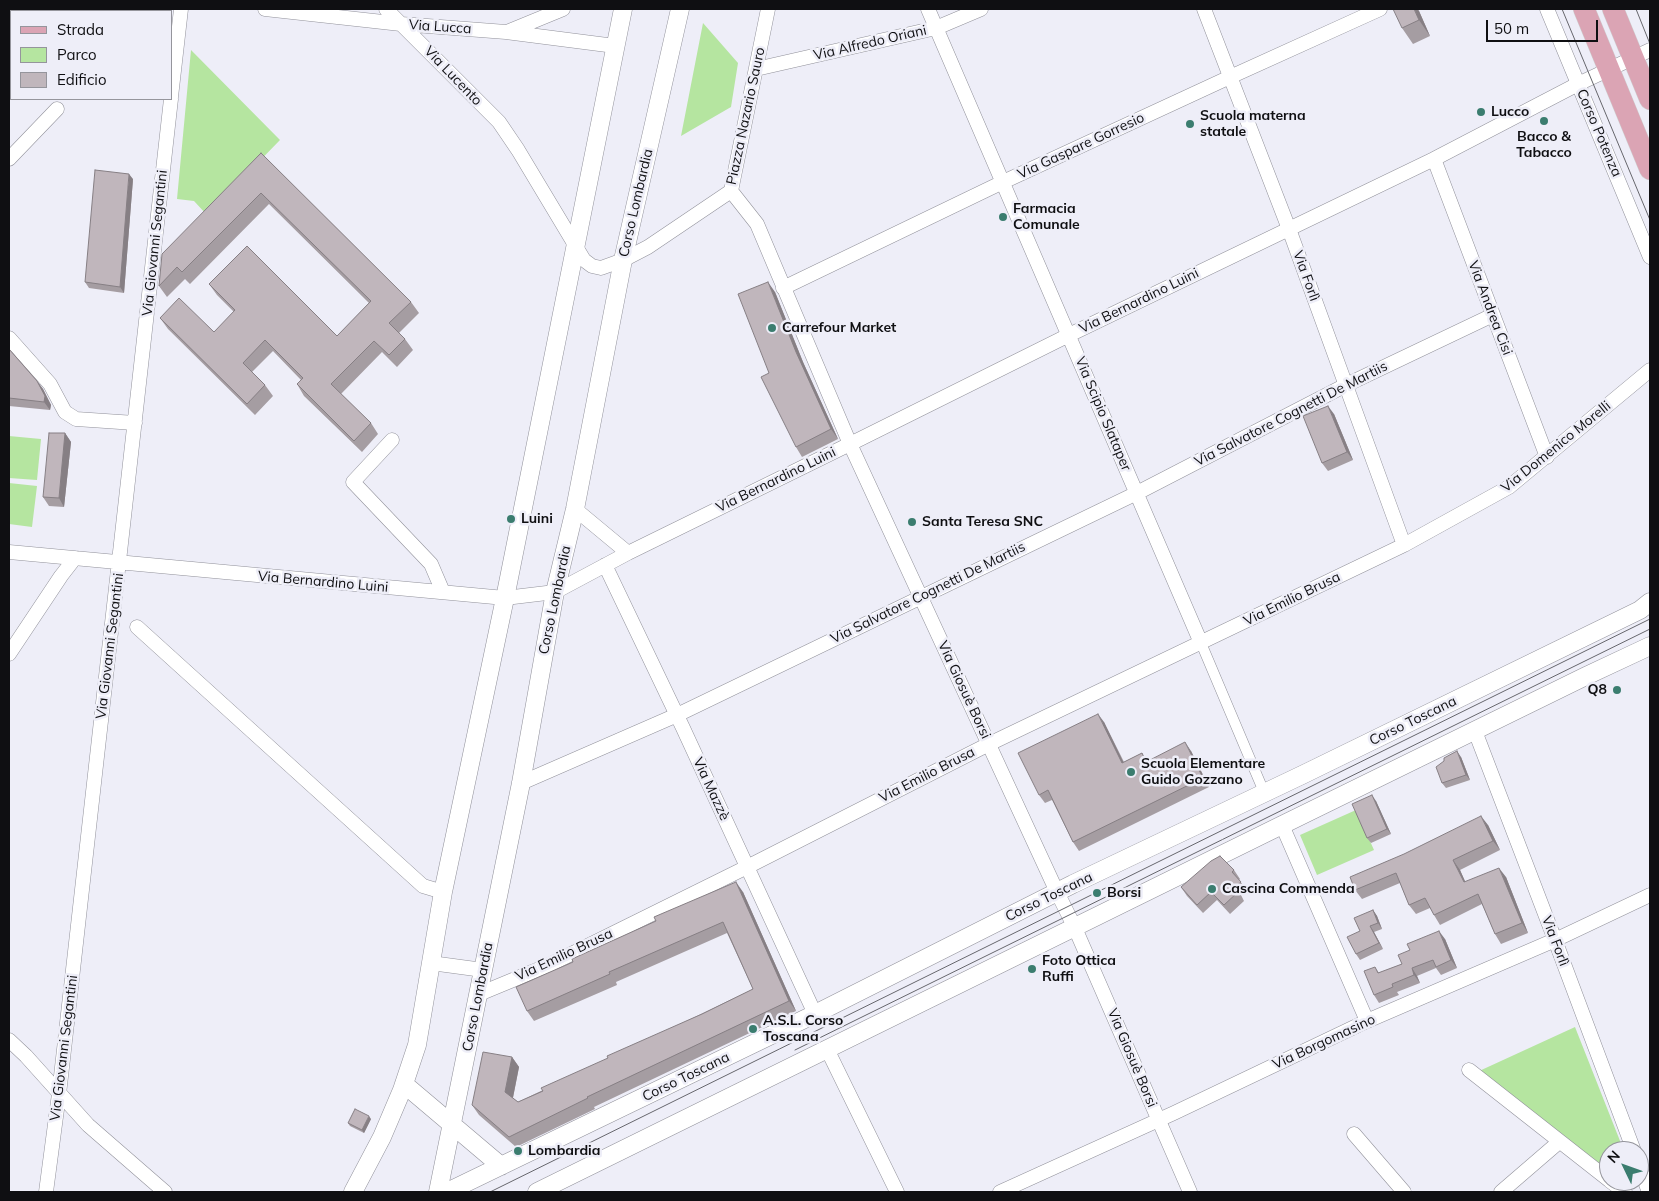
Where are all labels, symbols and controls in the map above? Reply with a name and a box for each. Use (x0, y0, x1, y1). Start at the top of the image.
legend (10, 10, 172, 100)
scale bar (1489, 10, 1602, 42)
street label: Via Lucca (408, 16, 472, 38)
text: 50 m (1494, 19, 1529, 38)
text: Strada (57, 20, 104, 39)
street label: Via Alfredo Oriani (812, 22, 928, 64)
street label: Via Lucento (421, 43, 485, 109)
text: Parco (57, 45, 97, 64)
street label: Piazza Nazario Sauro (723, 46, 769, 186)
text: Edificio (57, 70, 107, 89)
street label: Corso Potenza (1573, 87, 1625, 179)
place label: Lucco (1491, 104, 1529, 120)
marker: Lucco (1475, 106, 1487, 118)
place label: Scuola materna statale (1200, 108, 1306, 140)
street label: Via Gaspare Gorresio (1015, 109, 1147, 183)
marker: Bacco & Tabacco (1538, 115, 1550, 127)
marker: Scuola materna statale (1184, 118, 1196, 130)
place label: Bacco & Tabacco (1516, 129, 1572, 162)
street label: Corso Lombardia (615, 147, 657, 259)
street label: Via Giovanni Segantini (139, 169, 171, 317)
place label: Farmacia Comunale (1013, 201, 1080, 233)
marker: Farmacia Comunale (997, 211, 1009, 223)
street label: Via Forlì (1289, 248, 1323, 304)
street label: Via Andrea Cisi (1464, 258, 1516, 358)
street label: Via Bernardino Luini (1076, 265, 1202, 337)
place label: Carrefour Market (782, 320, 896, 336)
marker: Carrefour Market (766, 322, 778, 334)
street label: Via Scipio Slataper (1071, 354, 1135, 474)
street label: Via Salvatore Cognetti De Martiis (1192, 358, 1390, 470)
street label: Via Domenico Morelli (1498, 398, 1614, 496)
street label: Via Bernardino Luini (713, 444, 839, 516)
place label: Luini (521, 511, 553, 527)
marker: Luini (505, 513, 517, 525)
place label: Santa Teresa SNC (922, 514, 1043, 530)
marker: Santa Teresa SNC (906, 516, 918, 528)
street label: Via Salvatore Cognetti De Martiis (828, 538, 1028, 648)
street label: Corso Lombardia (535, 544, 575, 656)
street label: Via Bernardino Luini (257, 568, 389, 596)
street label: Via Emilio Brusa (1241, 568, 1343, 630)
street label: Via Giovanni Segantini (93, 572, 127, 720)
street label: Via Giosuè Borsi (934, 639, 994, 741)
place label: Q8 (1588, 682, 1607, 698)
marker: Q8 (1611, 684, 1623, 696)
street label: Corso Toscana (1367, 693, 1459, 749)
street label: Via Emilio Brusa (876, 744, 978, 806)
street label: Via Mazzè (689, 755, 733, 823)
place label: Scuola Elementare Guido Gozzano (1141, 756, 1265, 789)
marker: Scuola Elementare Guido Gozzano (1125, 766, 1137, 778)
street label: Corso Toscana (1003, 869, 1095, 925)
place label: Cascina Commenda (1222, 881, 1355, 897)
marker: Cascina Commenda (1206, 883, 1218, 895)
place label: Borsi (1107, 885, 1141, 901)
marker: Borsi (1091, 887, 1103, 899)
street label: Via Forlì (1538, 913, 1572, 969)
street label: Via Emilio Brusa (513, 925, 615, 985)
street label: Corso Lombardia (459, 941, 497, 1053)
place label: Foto Ottica Ruffi (1042, 953, 1116, 986)
marker: Foto Ottica Ruffi (1026, 963, 1038, 975)
street label: Via Giovanni Segantini (47, 974, 81, 1122)
street label: Via Giosuè Borsi (1104, 1006, 1160, 1110)
street label: Via Borgomasino (1270, 1011, 1378, 1073)
place label: A.S.L. Corso Toscana (763, 1013, 843, 1046)
marker: A.S.L. Corso Toscana (747, 1023, 759, 1035)
street label: Corso Toscana (640, 1049, 732, 1105)
north arrow (1599, 1141, 1649, 1191)
place label: Lombardia (528, 1143, 600, 1159)
marker: Lombardia (512, 1145, 524, 1157)
text: N (1603, 1147, 1624, 1167)

